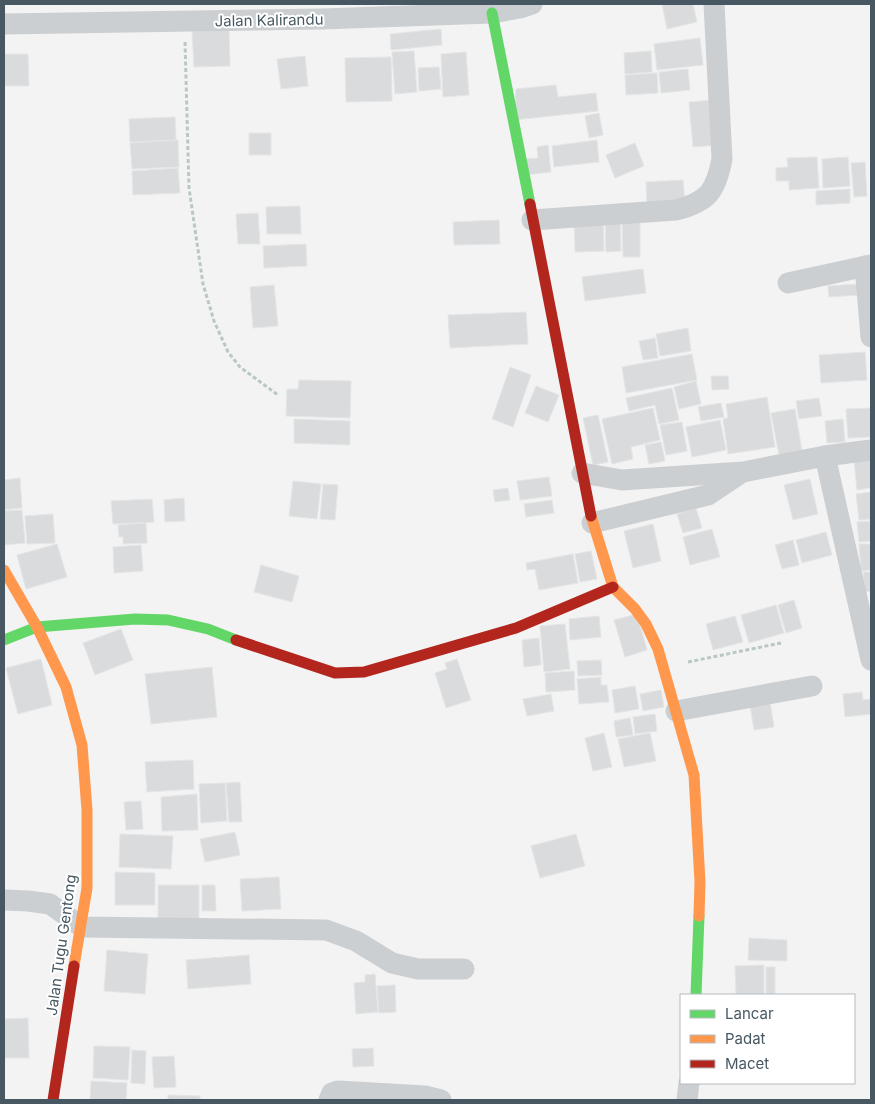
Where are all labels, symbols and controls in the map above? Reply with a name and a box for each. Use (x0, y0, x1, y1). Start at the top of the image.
street label: Jalan Kalirandu (214, 10, 324, 30)
street label: Jalan Tugu Gentong (42, 873, 80, 1017)
legend (680, 994, 855, 1084)
text: Lancar (725, 1004, 774, 1023)
text: Padat (725, 1029, 766, 1048)
text: Macet (725, 1054, 769, 1073)

